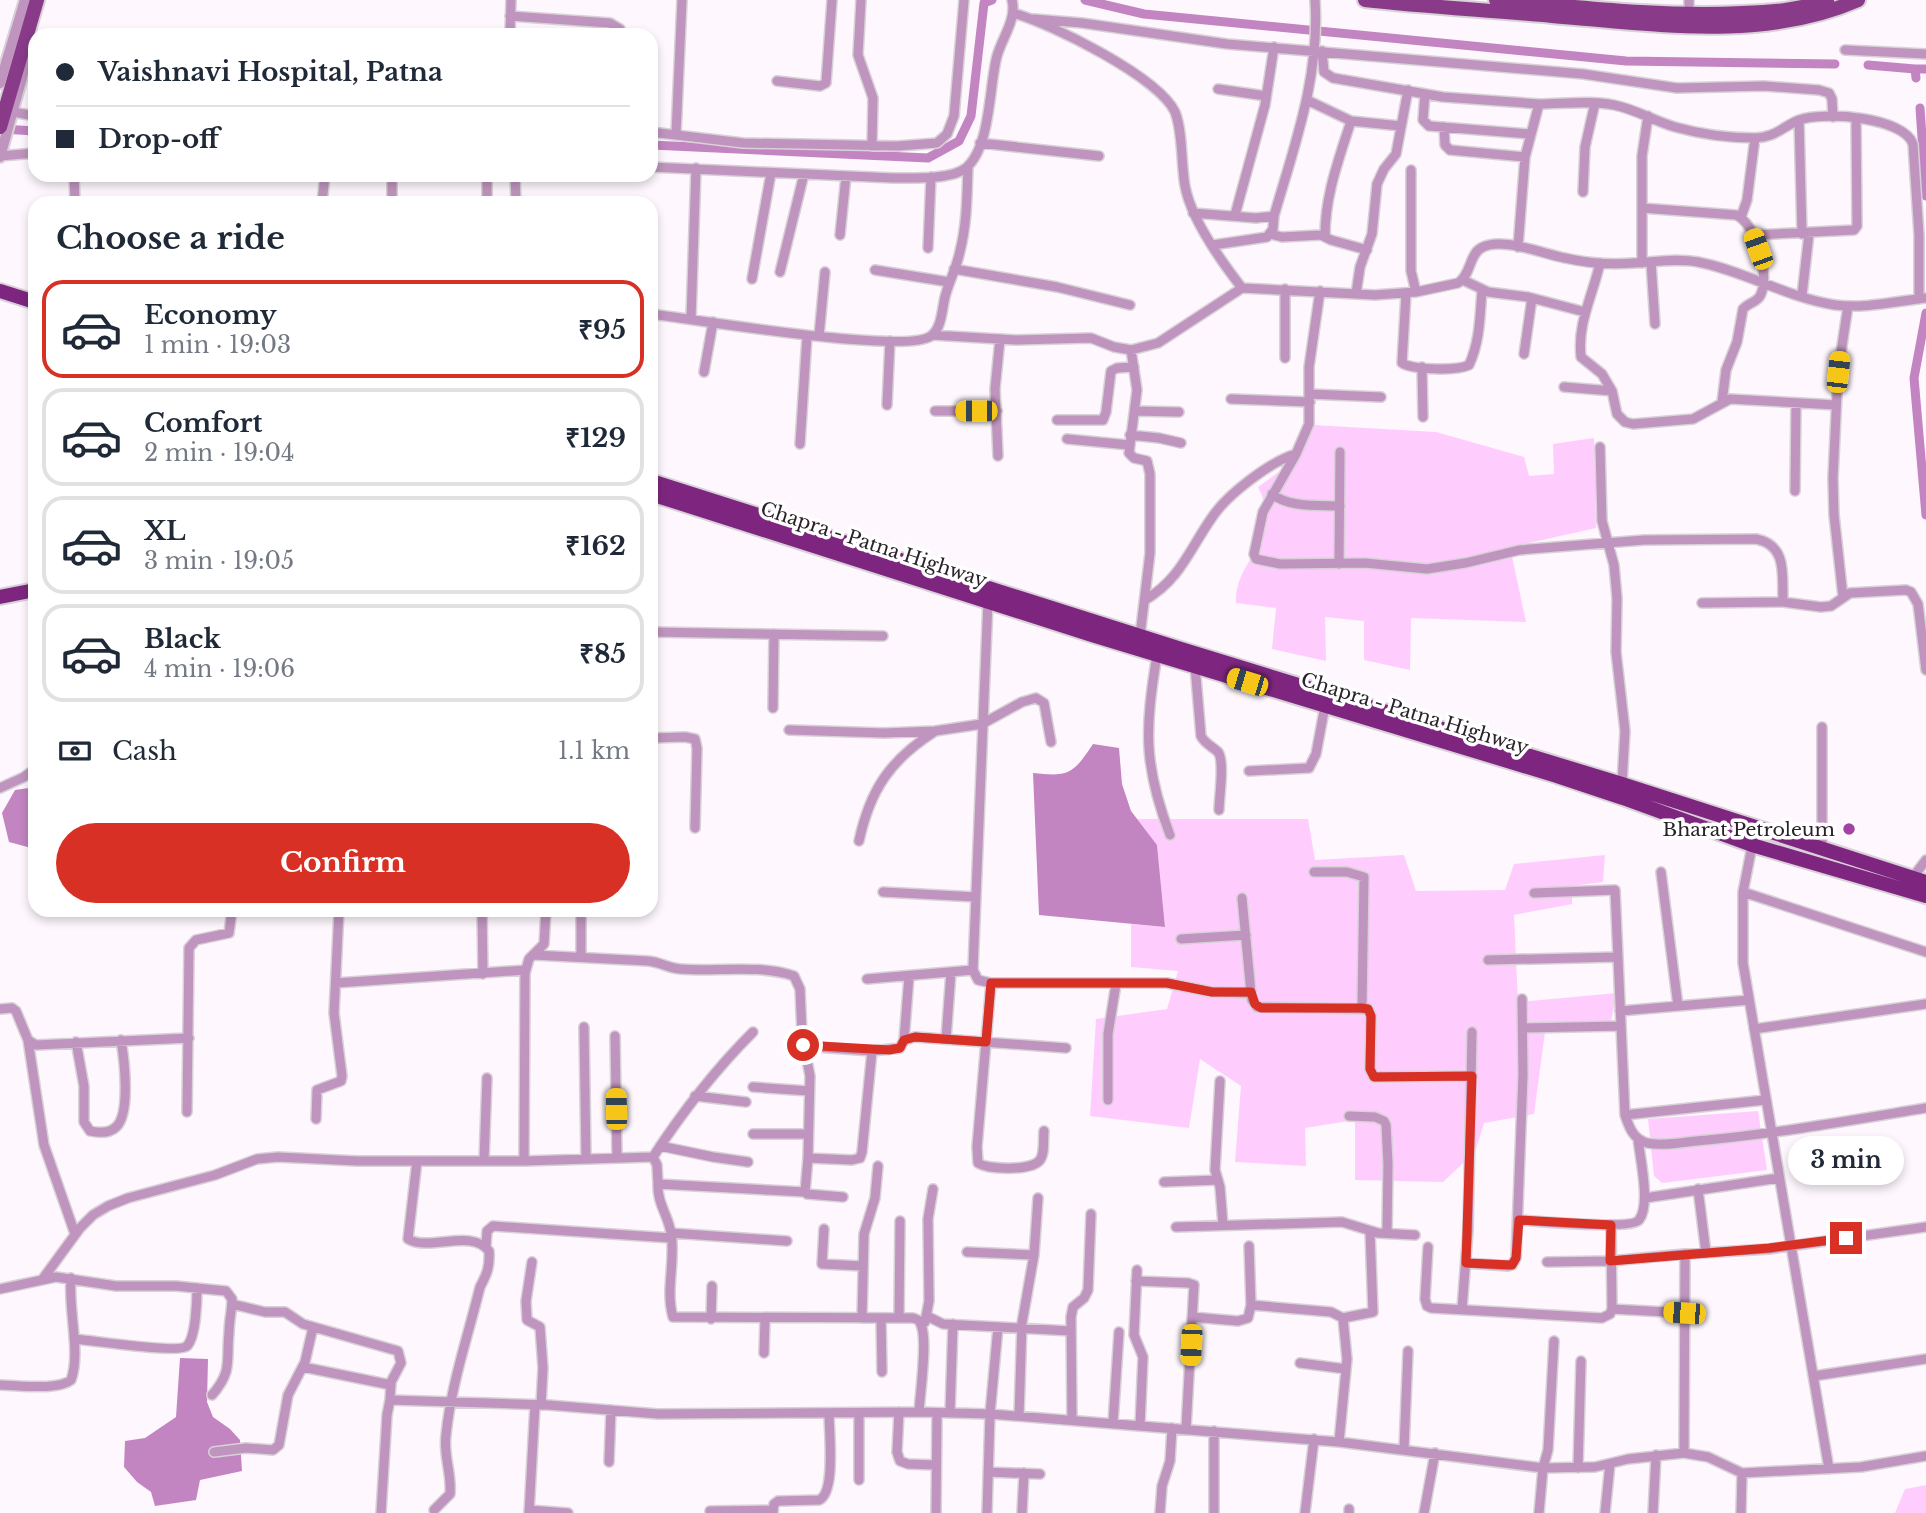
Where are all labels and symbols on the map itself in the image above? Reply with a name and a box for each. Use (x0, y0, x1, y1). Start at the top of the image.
car (1741, 226, 1776, 272)
car (1826, 350, 1851, 394)
car (956, 401, 998, 422)
street label: Chapra - Patna Highway (758, 497, 990, 592)
car (1224, 666, 1271, 698)
street label: Chapra - Patna Highway (1298, 668, 1531, 759)
place label: Bharat Petroleum (1663, 818, 1835, 841)
marker: Bharat Petroleum (1841, 821, 1857, 837)
route start (787, 1029, 819, 1061)
car (606, 1088, 627, 1130)
callout: 3 min (1788, 1136, 1904, 1186)
route end (1830, 1222, 1862, 1254)
car (1663, 1301, 1706, 1325)
car (1180, 1323, 1203, 1367)

